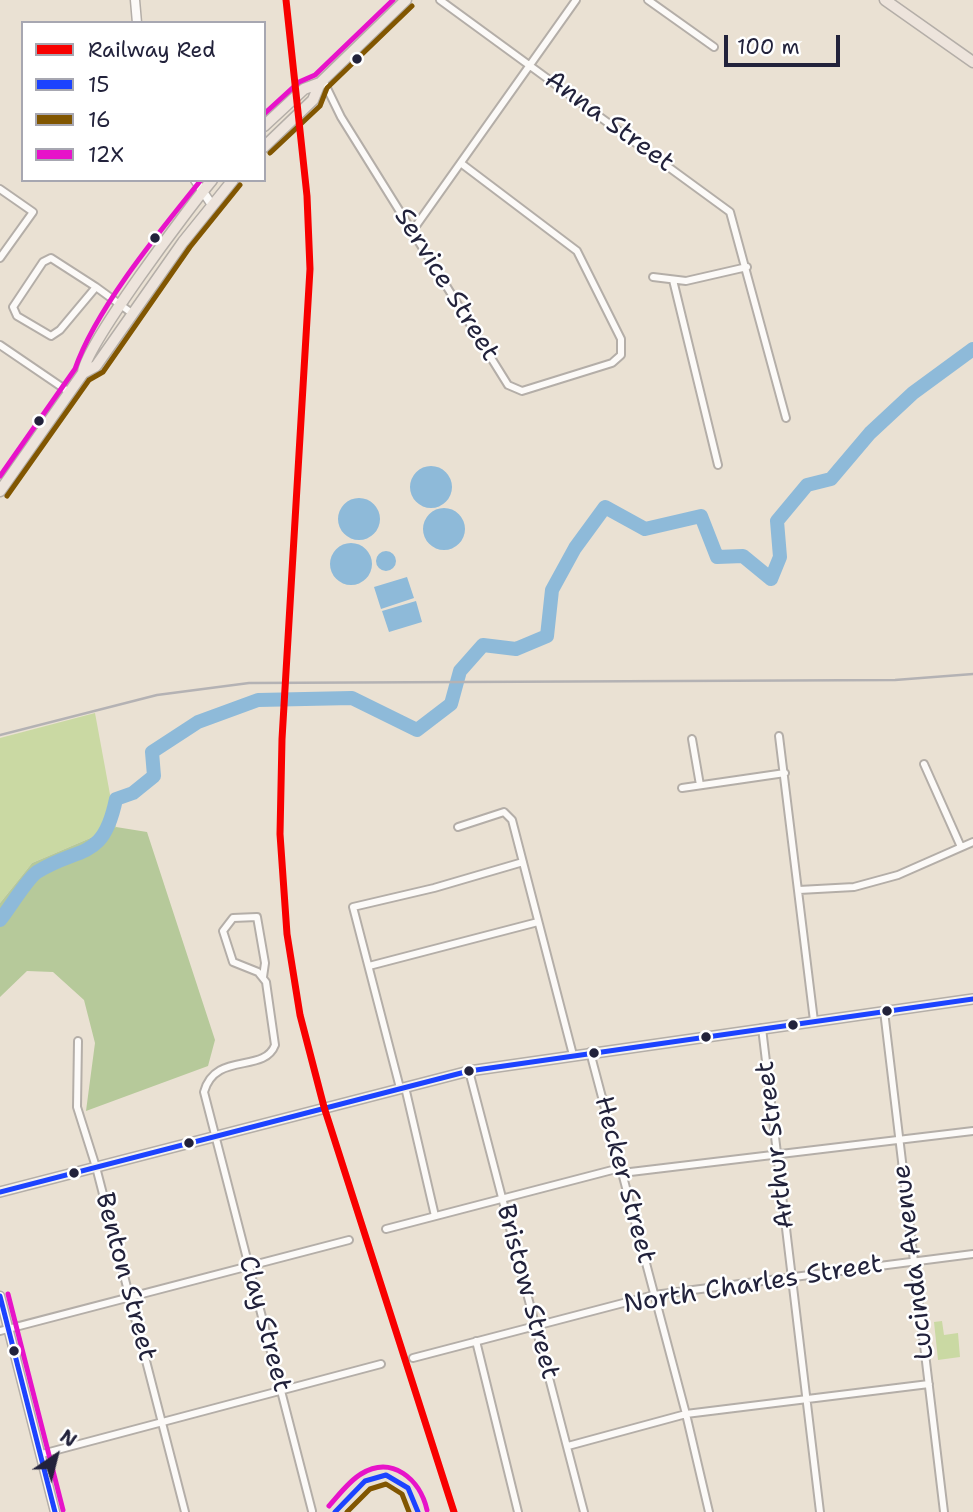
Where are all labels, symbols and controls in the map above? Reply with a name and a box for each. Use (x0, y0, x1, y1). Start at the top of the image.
legend (21, 21, 266, 182)
scale bar (728, 21, 844, 65)
text: 100 m (737, 33, 800, 61)
text: Railway Red (88, 36, 216, 64)
unlabelled marker (350, 52, 364, 66)
street label: Anna Street (538, 65, 680, 179)
text: 15 (88, 71, 109, 99)
text: 16 (88, 106, 111, 134)
text: 12X (88, 141, 124, 169)
street label: Service Street (387, 203, 505, 367)
unlabelled marker (148, 231, 162, 245)
unlabelled marker (32, 414, 46, 428)
unlabelled marker (880, 1004, 894, 1018)
unlabelled marker (786, 1018, 800, 1032)
unlabelled marker (699, 1030, 713, 1044)
unlabelled marker (587, 1046, 601, 1060)
street label: Arthur Street (750, 1059, 802, 1231)
unlabelled marker (462, 1064, 476, 1078)
street label: Hecker Street (587, 1093, 661, 1267)
unlabelled marker (182, 1136, 196, 1150)
street label: Lucinda Avenue (887, 1163, 941, 1361)
unlabelled marker (67, 1166, 81, 1180)
street label: Benton Street (88, 1190, 162, 1364)
street label: Bristow Street (489, 1201, 565, 1383)
street label: North Charles Street (621, 1249, 885, 1321)
street label: Clay Street (231, 1253, 297, 1395)
unlabelled marker (7, 1344, 21, 1358)
north arrow (21, 1421, 91, 1491)
text: N (55, 1424, 82, 1453)

